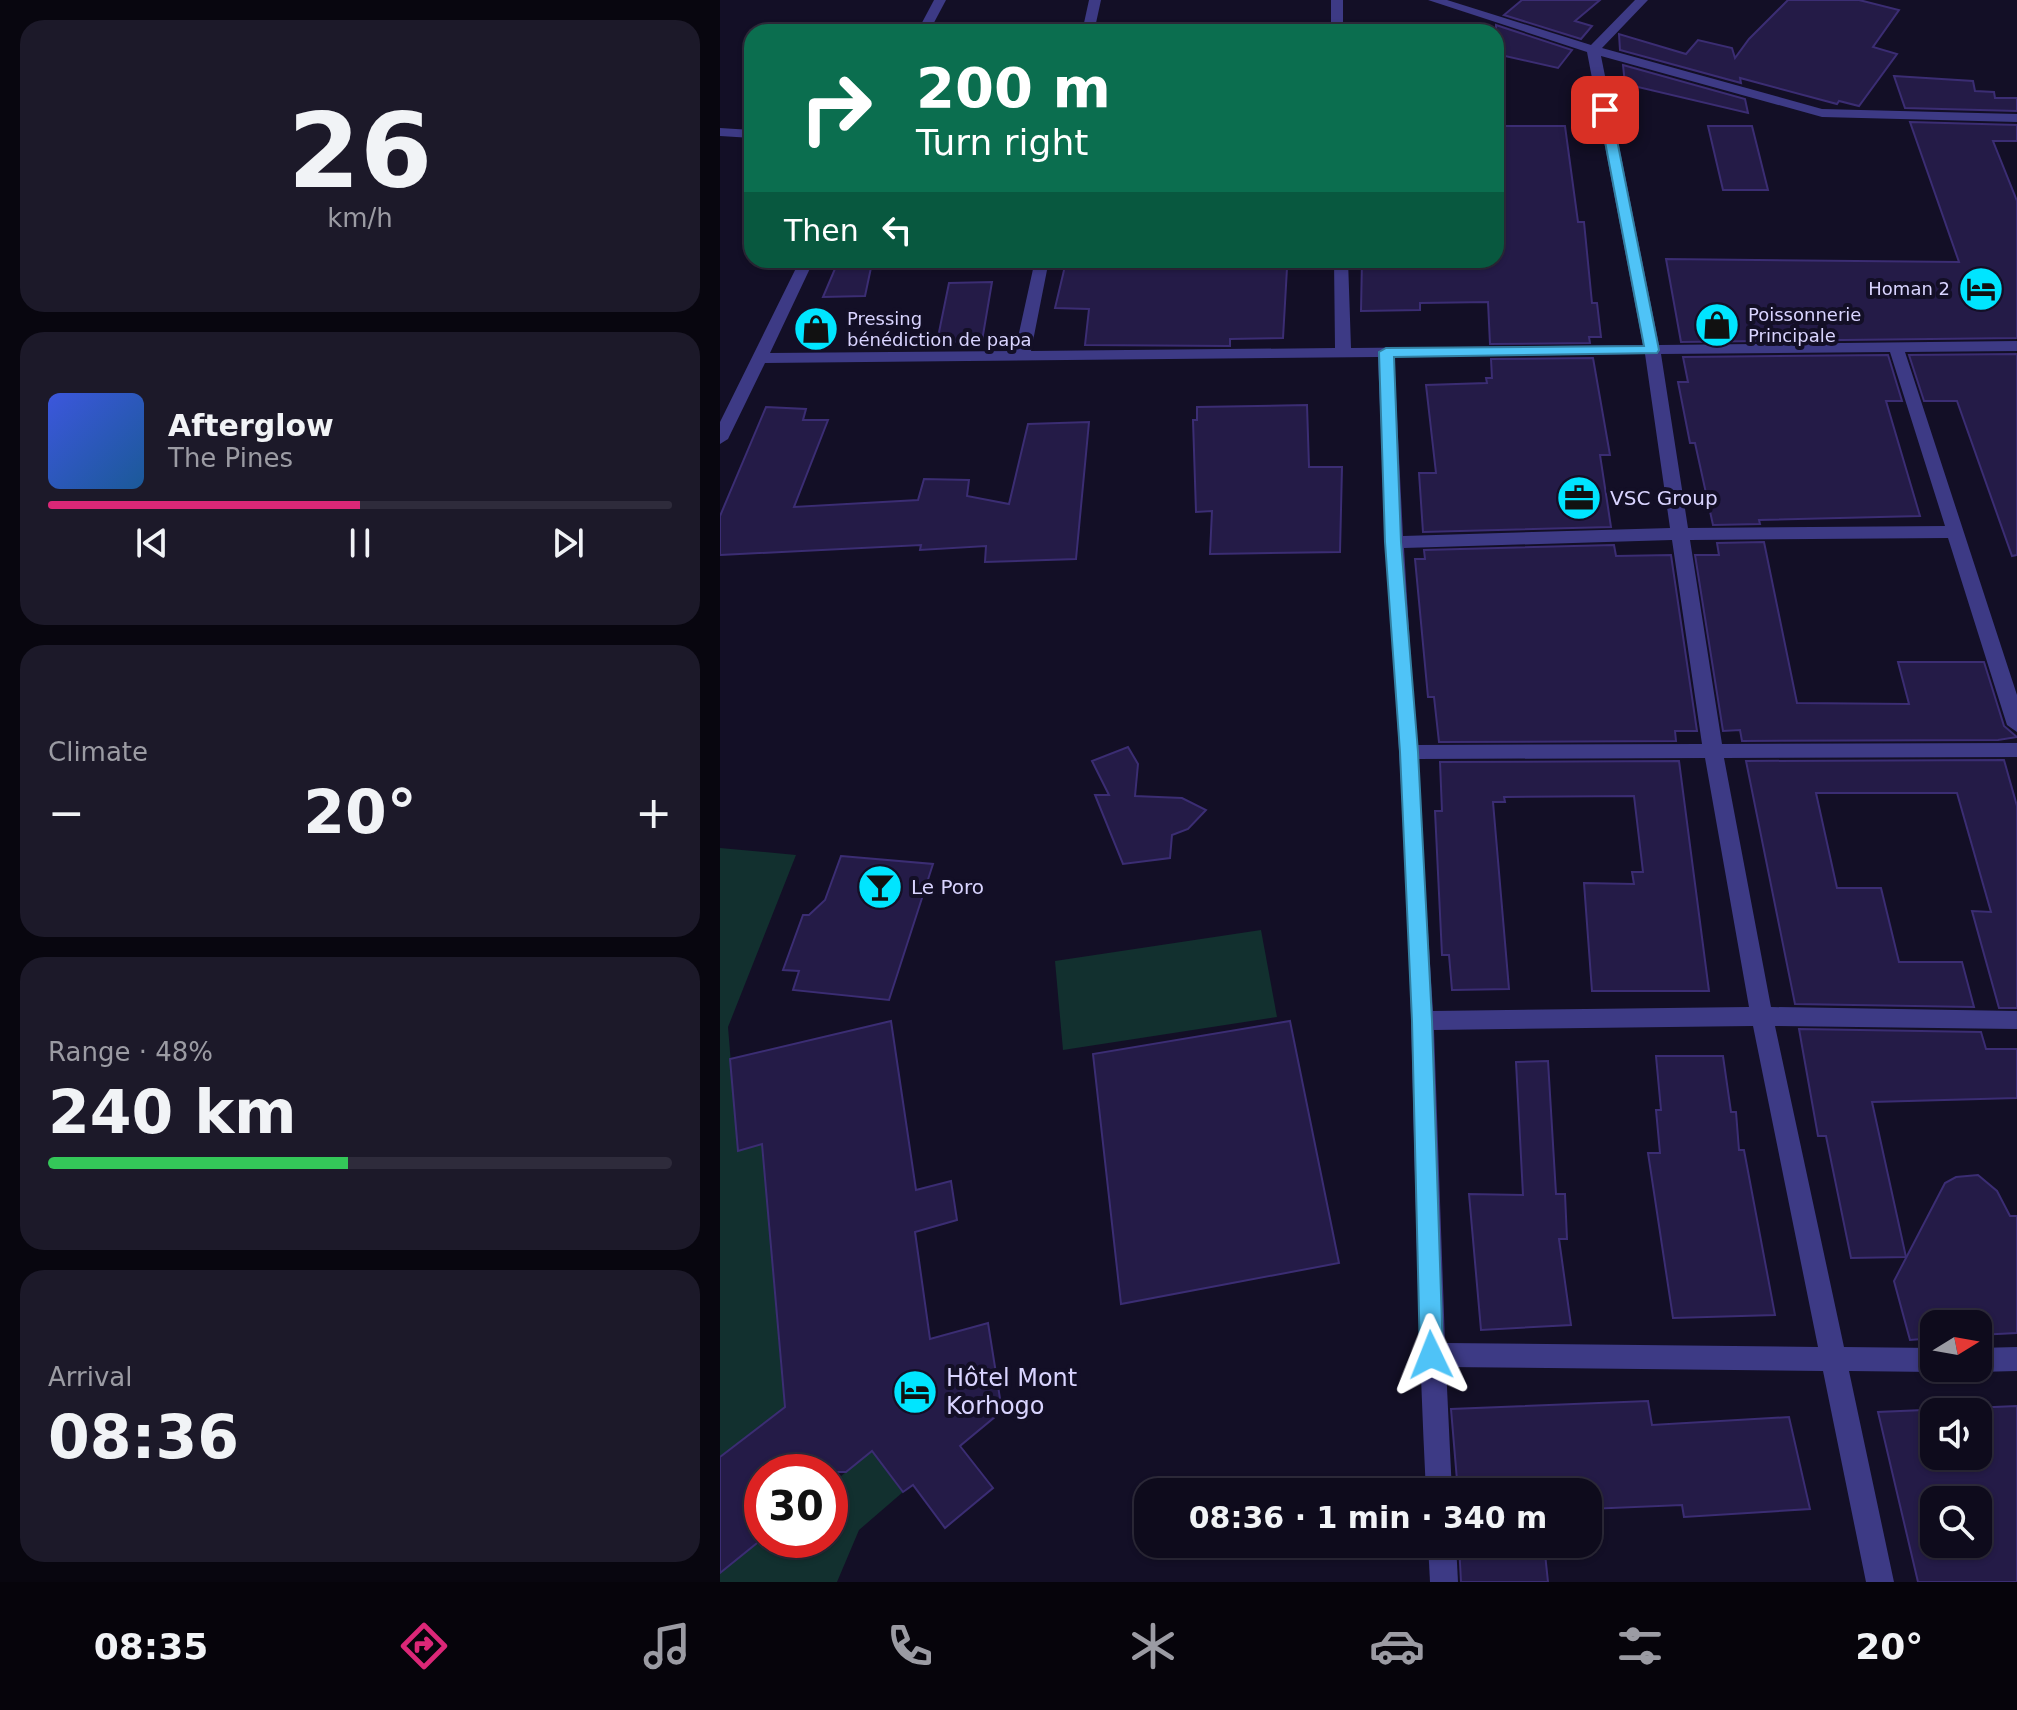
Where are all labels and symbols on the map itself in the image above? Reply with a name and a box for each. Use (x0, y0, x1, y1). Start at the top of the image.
pin (1571, 76, 1639, 144)
hotel icon: Homan 2 (1957, 265, 2005, 313)
place label: Homan 2 (1868, 278, 1950, 299)
shop icon: Poissonnerie Principale (1693, 301, 1741, 349)
place label: Poissonnerie Principale (1748, 304, 1861, 346)
shop icon: Pressing bénédiction de papa (792, 305, 840, 353)
place label: Pressing bénédiction de papa (847, 308, 1032, 350)
office icon: VSC Group (1555, 474, 1603, 522)
place label: VSC Group (1610, 486, 1718, 510)
bar icon: Le Poro (856, 863, 904, 911)
place label: Le Poro (911, 875, 984, 899)
north arrow (1920, 1310, 1992, 1382)
position arrow (1389, 1313, 1473, 1397)
place label: Hôtel Mont Korhogo (946, 1364, 1077, 1420)
hotel icon: Hôtel Mont Korhogo (891, 1368, 939, 1416)
speed limit sign: 30 (744, 1454, 848, 1558)

